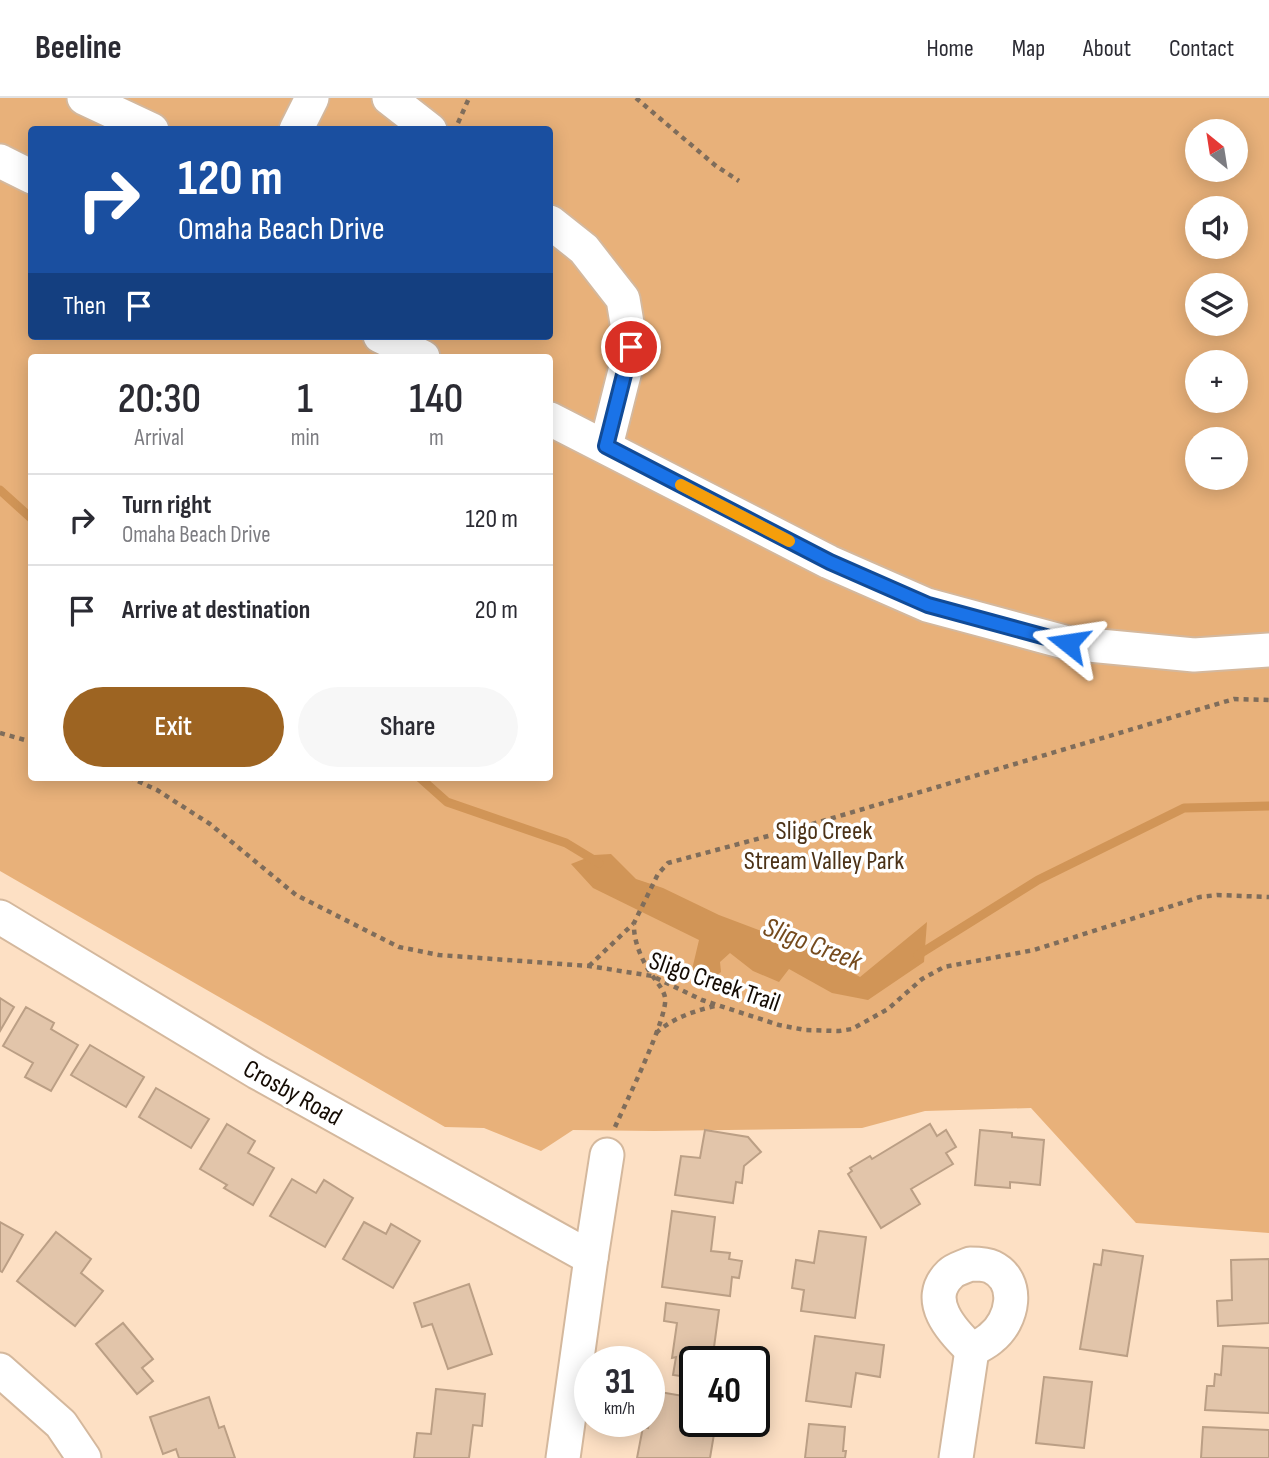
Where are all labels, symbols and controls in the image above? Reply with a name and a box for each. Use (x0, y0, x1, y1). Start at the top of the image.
text: Beeline (35, 28, 122, 68)
text: Home (926, 34, 974, 63)
text: Map (1012, 34, 1045, 63)
text: About (1083, 34, 1131, 63)
text: Contact (1169, 34, 1234, 63)
north arrow (1185, 119, 1248, 182)
map controls (1185, 119, 1248, 490)
text: 120 m (178, 150, 283, 209)
icon: right (63, 154, 154, 245)
button: sound (1185, 196, 1248, 259)
text: Omaha Beach Drive (178, 210, 385, 249)
button: layers (1185, 273, 1248, 336)
icon: arrive (120, 287, 158, 325)
text: Then (63, 291, 106, 322)
pin (601, 317, 661, 377)
icon: arrive (612, 328, 650, 366)
button: + (1185, 350, 1248, 413)
text: 20:30 (118, 374, 201, 425)
text: 1 (297, 374, 313, 425)
text: 140 (409, 374, 463, 425)
text: Arrival (135, 424, 184, 452)
text: min (291, 424, 320, 452)
text: m (429, 424, 444, 452)
button: − (1185, 427, 1248, 490)
text: Turn right (122, 490, 211, 521)
icon: right (63, 501, 101, 539)
text: 120 m (465, 504, 518, 535)
text: Omaha Beach Drive (122, 521, 271, 549)
icon: arrive (63, 592, 101, 630)
text: Arrive at destination (122, 595, 310, 626)
text: 20 m (475, 595, 518, 626)
position arrow (1031, 606, 1105, 680)
button: Exit (63, 687, 284, 767)
button: Share (298, 687, 518, 767)
park label: Sligo Creek Stream Valley Park (744, 816, 904, 877)
water label: Sligo Creek (759, 911, 868, 979)
street label: Sligo Creek Trail (645, 946, 784, 1019)
street label: Crosby Road (238, 1054, 347, 1133)
speed limit sign: 40 (679, 1346, 770, 1437)
text: 31 (605, 1361, 634, 1404)
text: km/h (604, 1398, 635, 1419)

